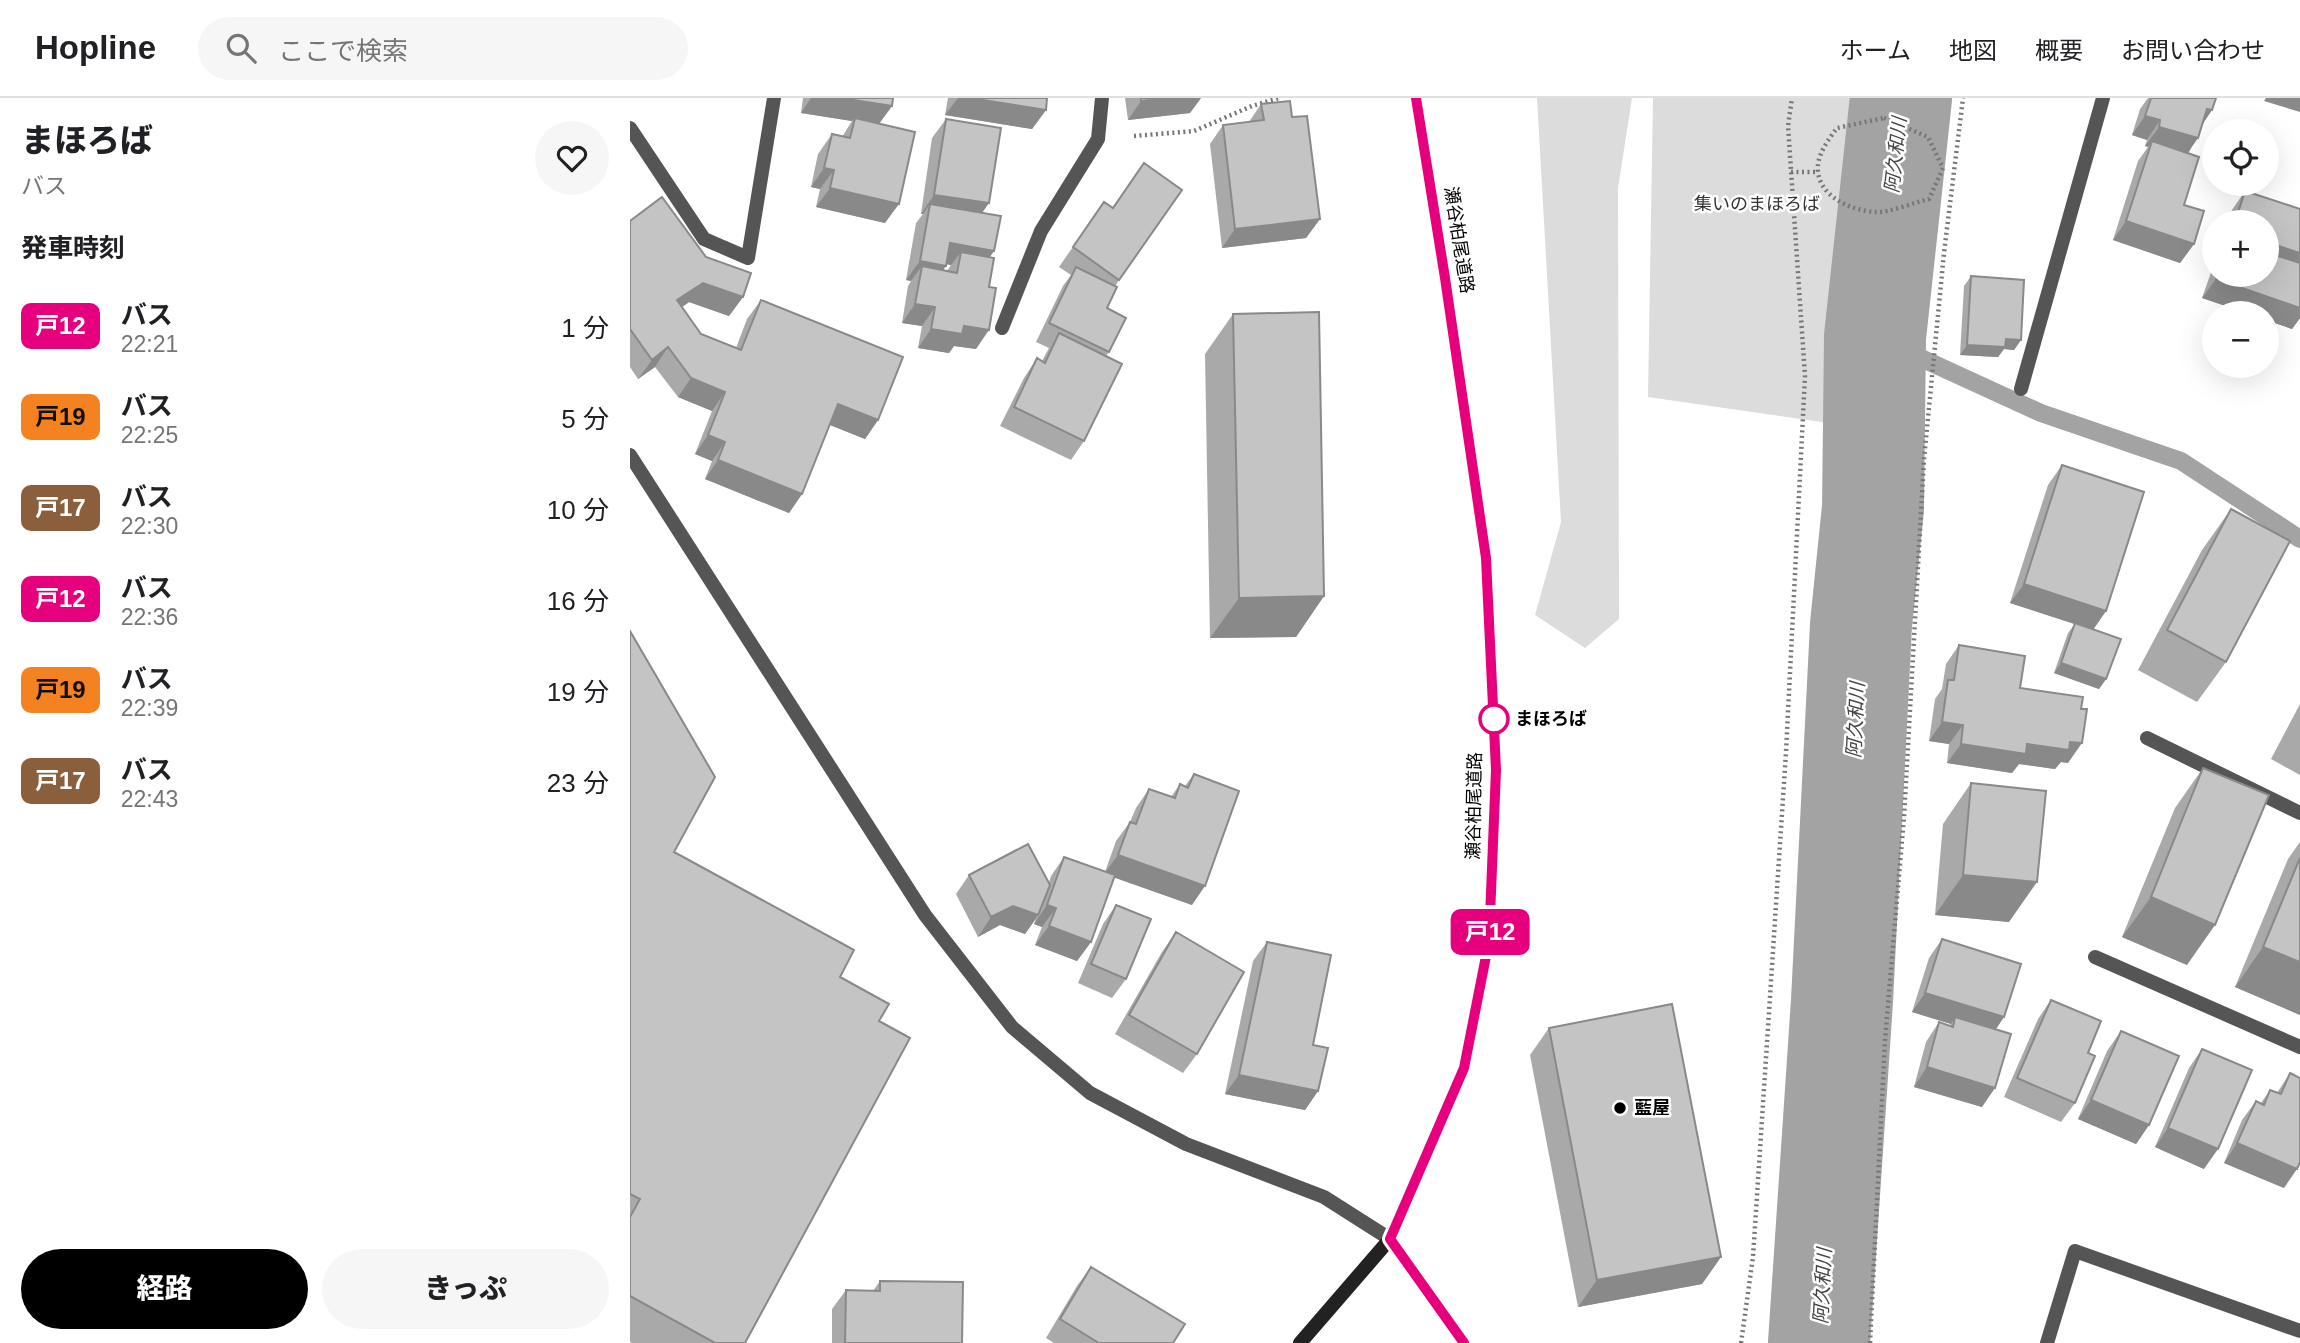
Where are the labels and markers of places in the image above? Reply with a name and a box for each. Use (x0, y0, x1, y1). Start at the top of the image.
marker: まほろば (1479, 704, 1509, 734)
place label: まほろば (1515, 709, 1587, 729)
place label: 藍屋 (1634, 1098, 1670, 1118)
marker: 藍屋 (1612, 1100, 1628, 1116)

